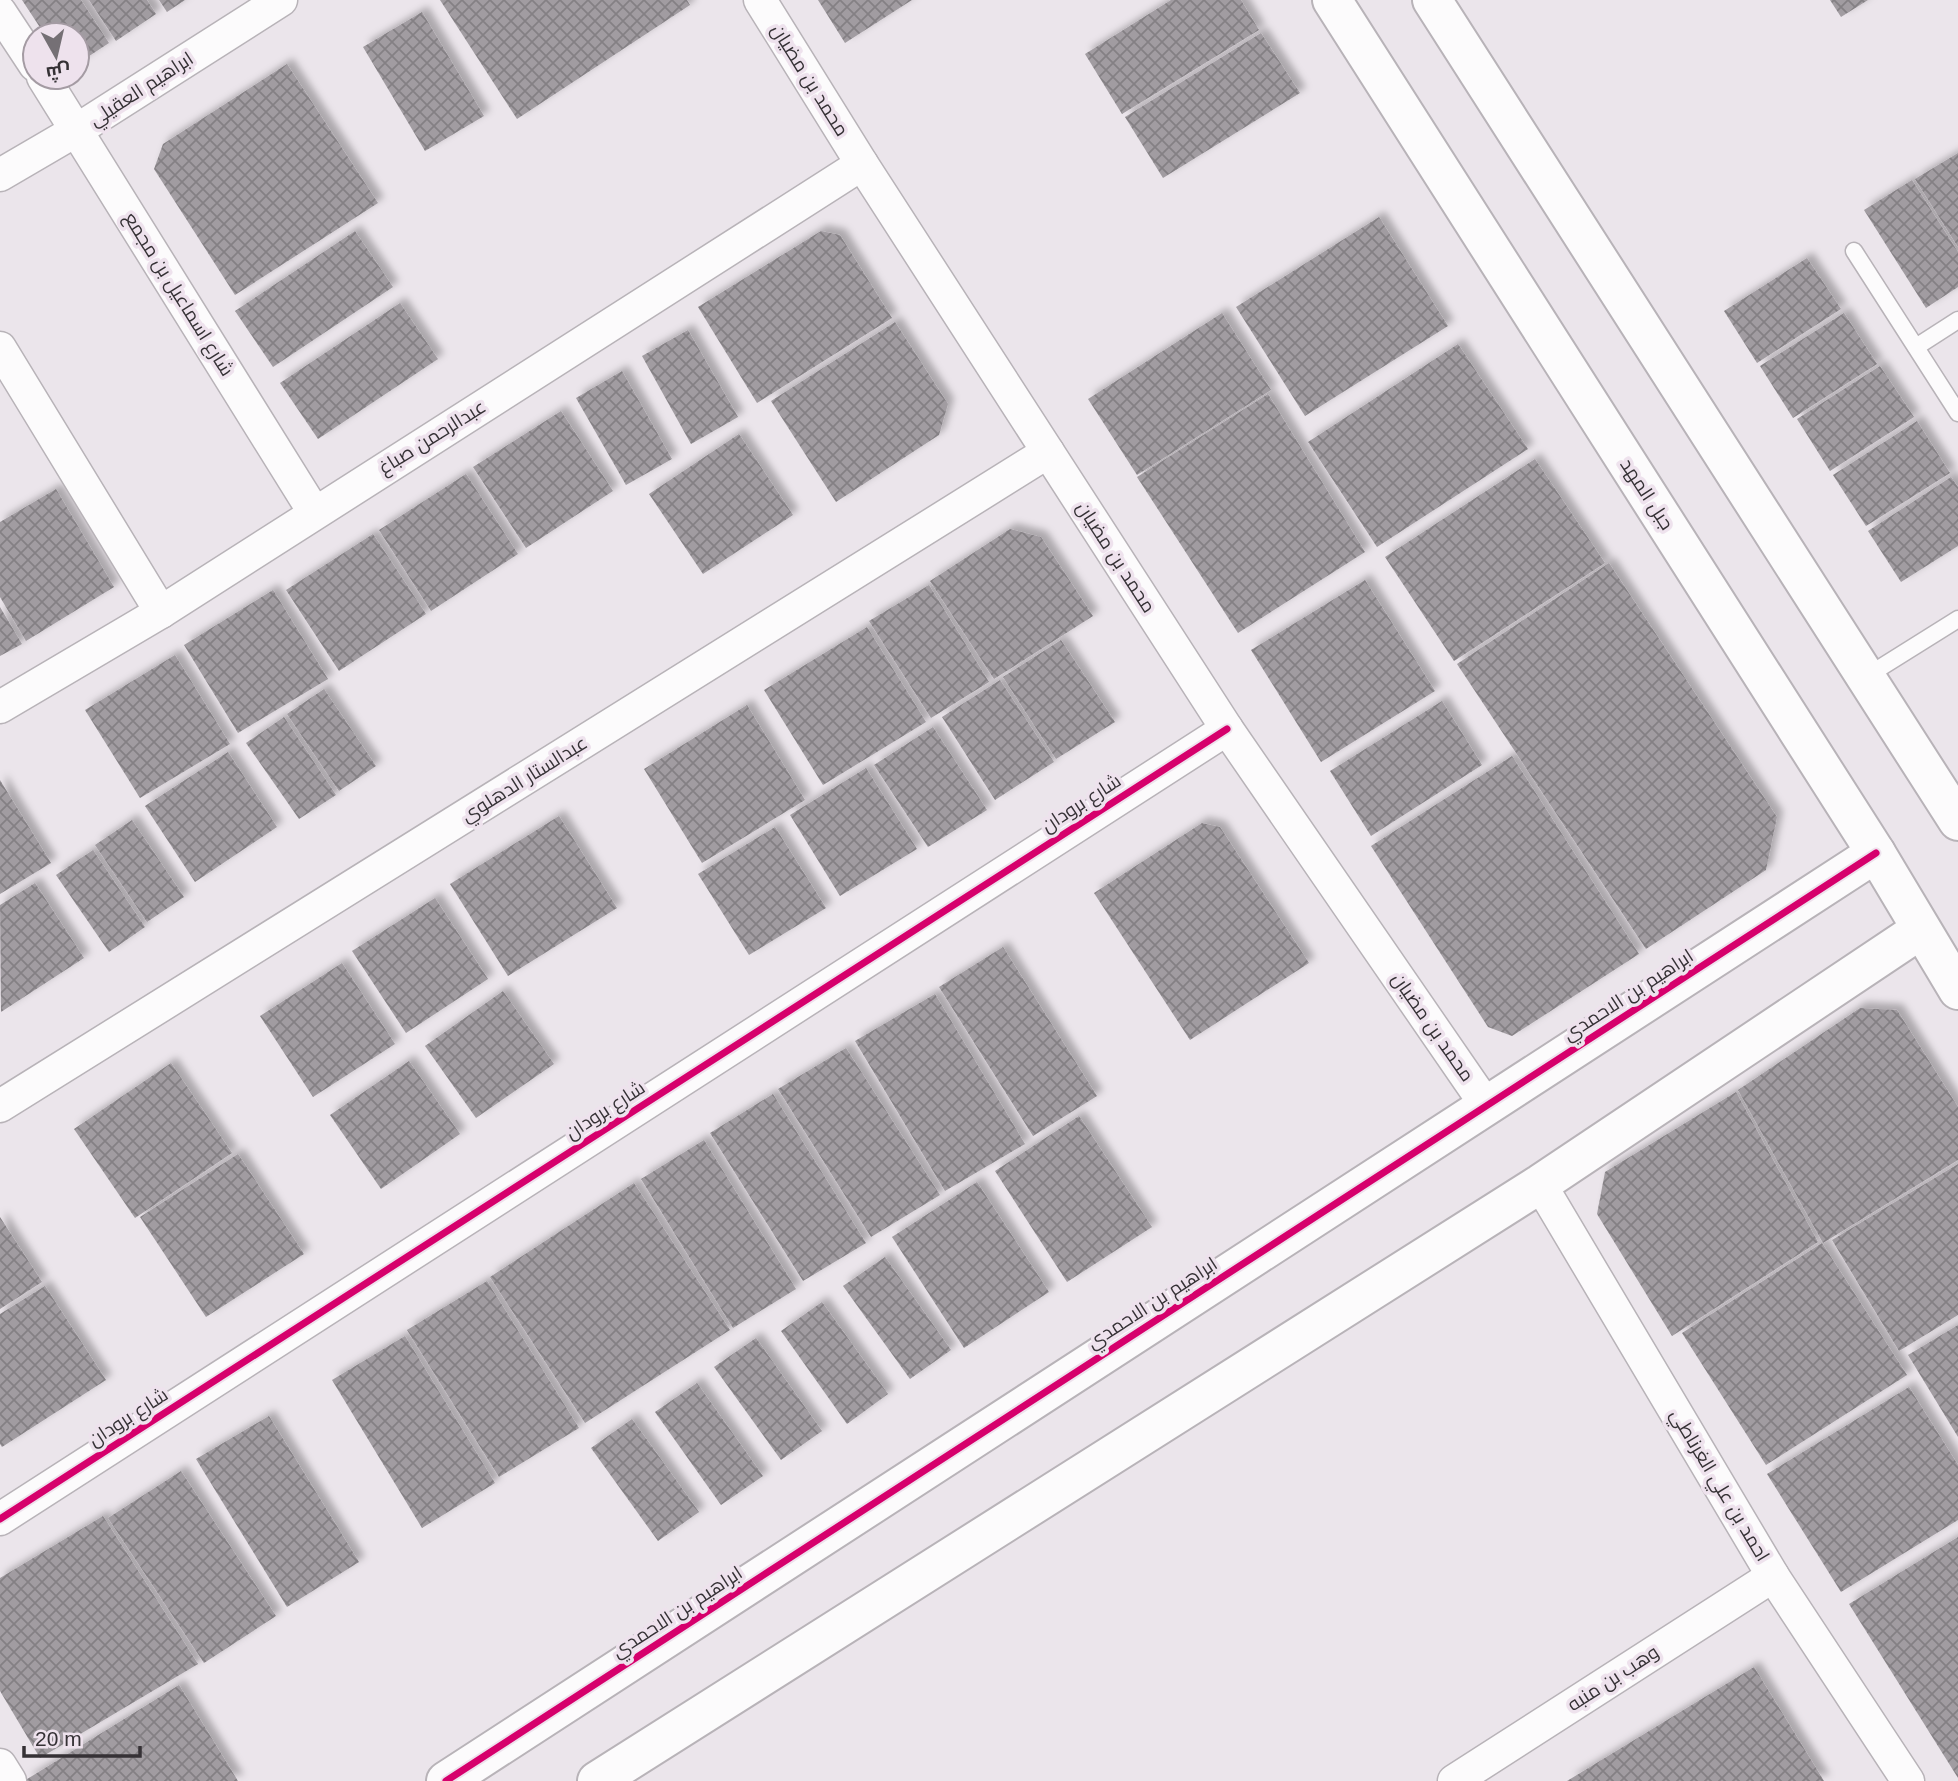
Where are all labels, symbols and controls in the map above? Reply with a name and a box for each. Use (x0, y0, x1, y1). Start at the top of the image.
street label: محمد بن مضيان (766, 20, 853, 140)
north arrow (21, 21, 91, 91)
street label: ابراهيم العقيلي (85, 48, 199, 134)
text: ش (45, 59, 72, 84)
street label: شارع اسماعيل بن مجمع (118, 208, 238, 381)
street label: عبدالرحمن صباغ (375, 396, 491, 481)
street label: جبل المهد (1615, 454, 1678, 534)
street label: محمد بن مضيان (1072, 498, 1160, 617)
street label: عبدالستار الدهلوي (457, 732, 593, 830)
street label: شارع برودان (1037, 770, 1126, 839)
street label: ابراهيم بن الاحمدي (1559, 945, 1699, 1048)
street label: محمد بن مضيان (1387, 969, 1478, 1086)
street label: شارع برودان (561, 1077, 650, 1146)
street label: ابراهيم بن الاحمدي (1083, 1253, 1223, 1356)
street label: شارع برودان (84, 1384, 173, 1453)
street label: احمد بن علي الغرناطي (1663, 1405, 1774, 1567)
street label: ابراهيم بن الاحمدي (608, 1562, 748, 1665)
street label: وهب بن منبه (1564, 1641, 1663, 1716)
scale bar (24, 1714, 140, 1758)
text: 20 m (35, 1727, 82, 1750)

